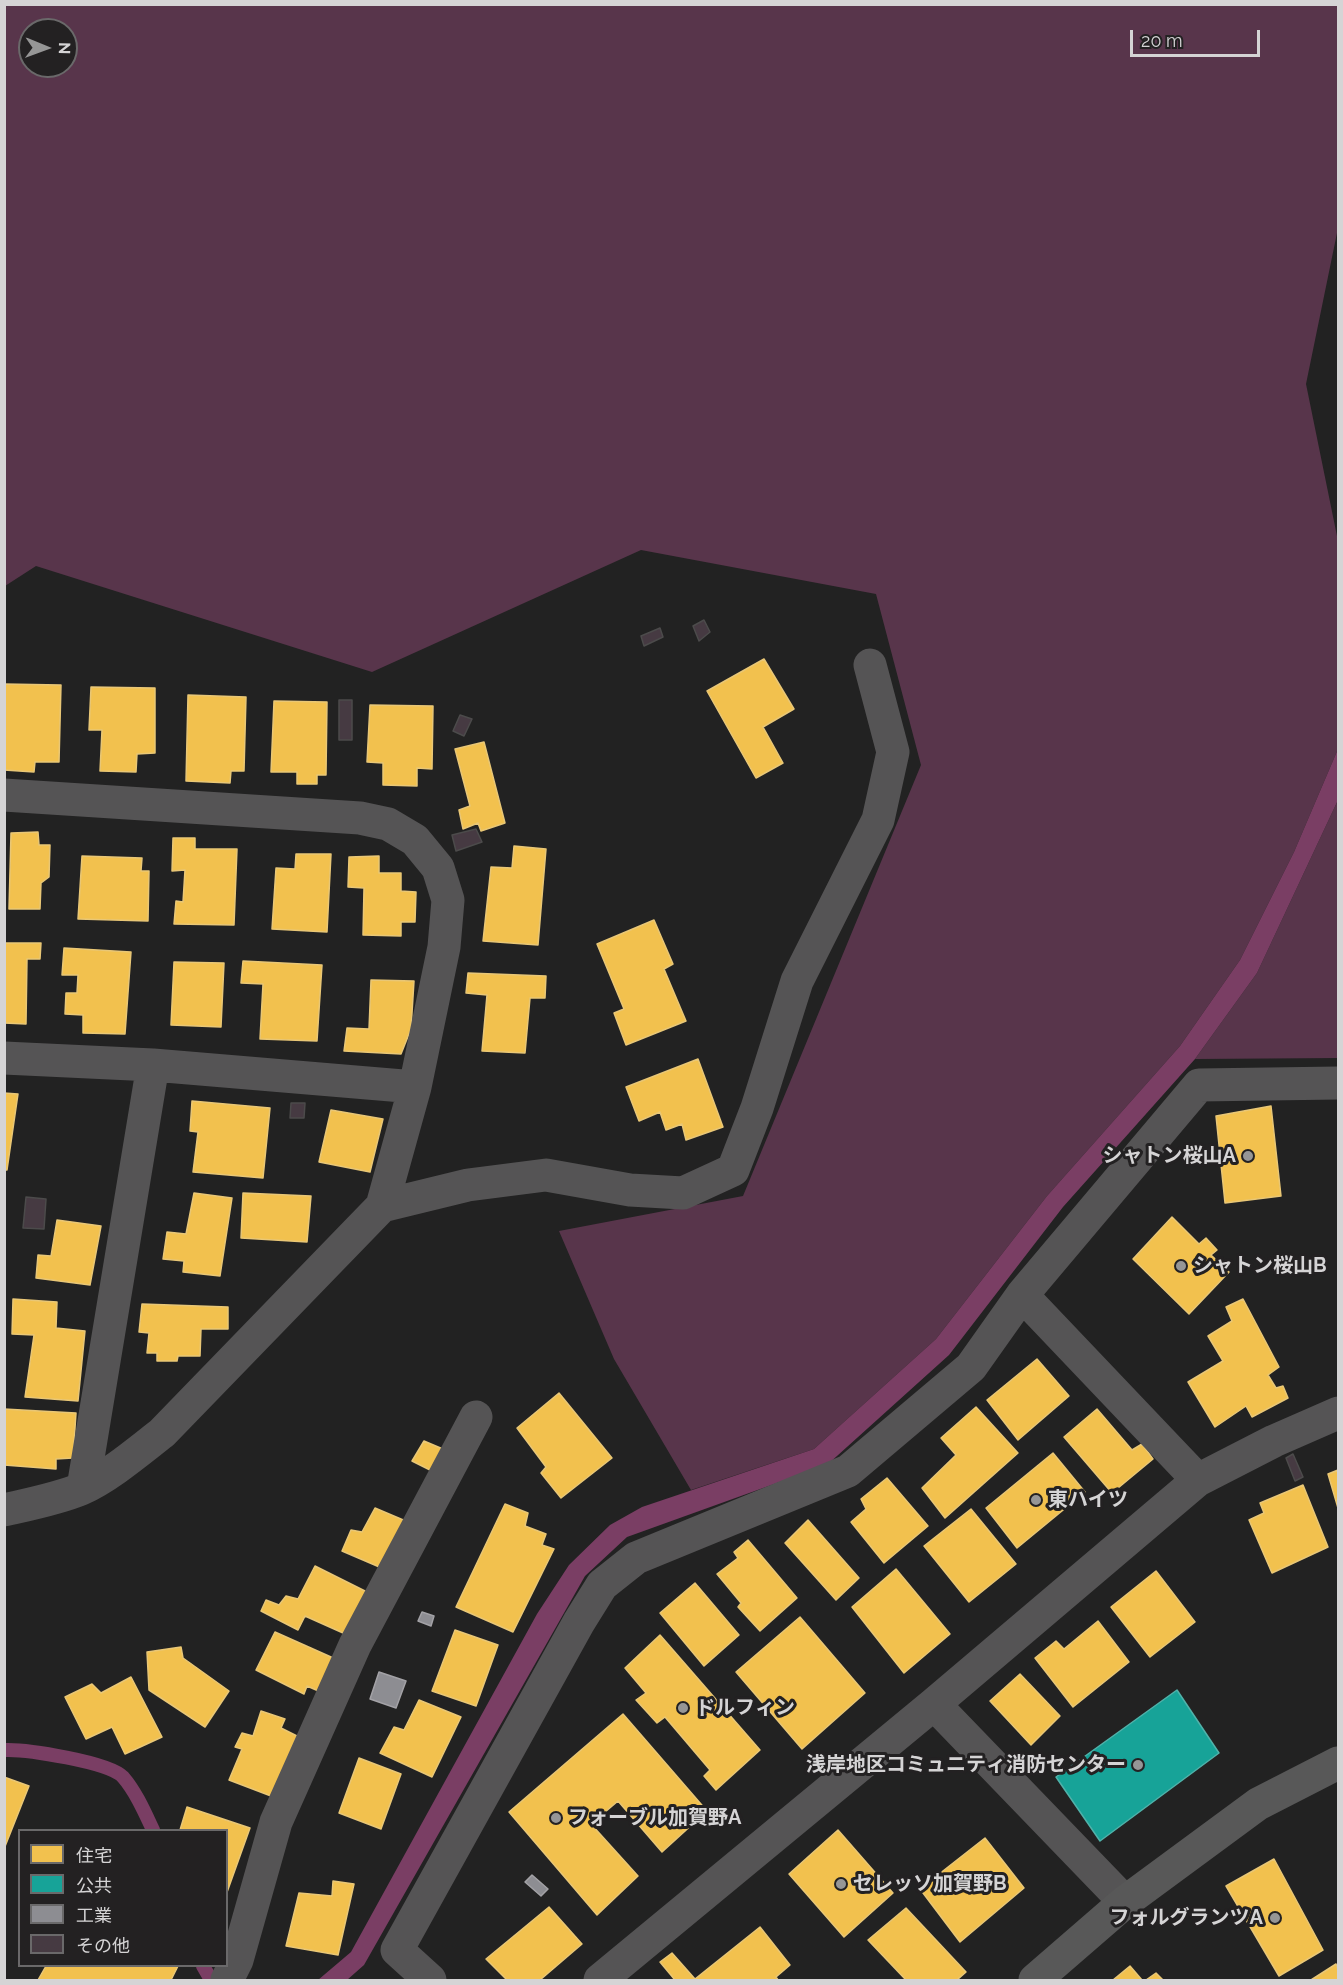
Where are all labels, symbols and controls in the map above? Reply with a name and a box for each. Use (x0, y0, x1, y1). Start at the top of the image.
north arrow (18, 18, 78, 78)
scale bar (1133, 18, 1264, 56)
text: 20 m (1141, 30, 1183, 51)
text: N (55, 42, 74, 55)
place label: シャトン桜山A (1103, 1144, 1236, 1168)
marker: シャトン桜山A (1241, 1149, 1255, 1163)
place label: シャトン桜山B (1193, 1254, 1327, 1278)
marker: シャトン桜山B (1174, 1259, 1188, 1273)
place label: 東ハイツ (1048, 1488, 1128, 1512)
marker: 東ハイツ (1029, 1493, 1043, 1507)
place label: ドルフィン (695, 1696, 795, 1720)
marker: ドルフィン (676, 1701, 690, 1715)
place label: 浅岸地区コミュニティ消防センター (806, 1753, 1126, 1777)
marker: 浅岸地区コミュニティ消防センター (1131, 1758, 1145, 1772)
place label: フォーブル加賀野A (568, 1806, 741, 1830)
marker: フォーブル加賀野A (549, 1811, 563, 1825)
legend (18, 1829, 228, 1967)
text: 住宅 (76, 1845, 112, 1866)
place label: セレッソ加賀野B (853, 1872, 1007, 1896)
text: 公共 (76, 1875, 112, 1896)
marker: セレッソ加賀野B (834, 1877, 848, 1891)
text: 工業 (76, 1905, 112, 1926)
place label: フォルグランツA (1110, 1906, 1263, 1930)
marker: フォルグランツA (1268, 1911, 1282, 1925)
text: その他 (76, 1935, 130, 1956)

